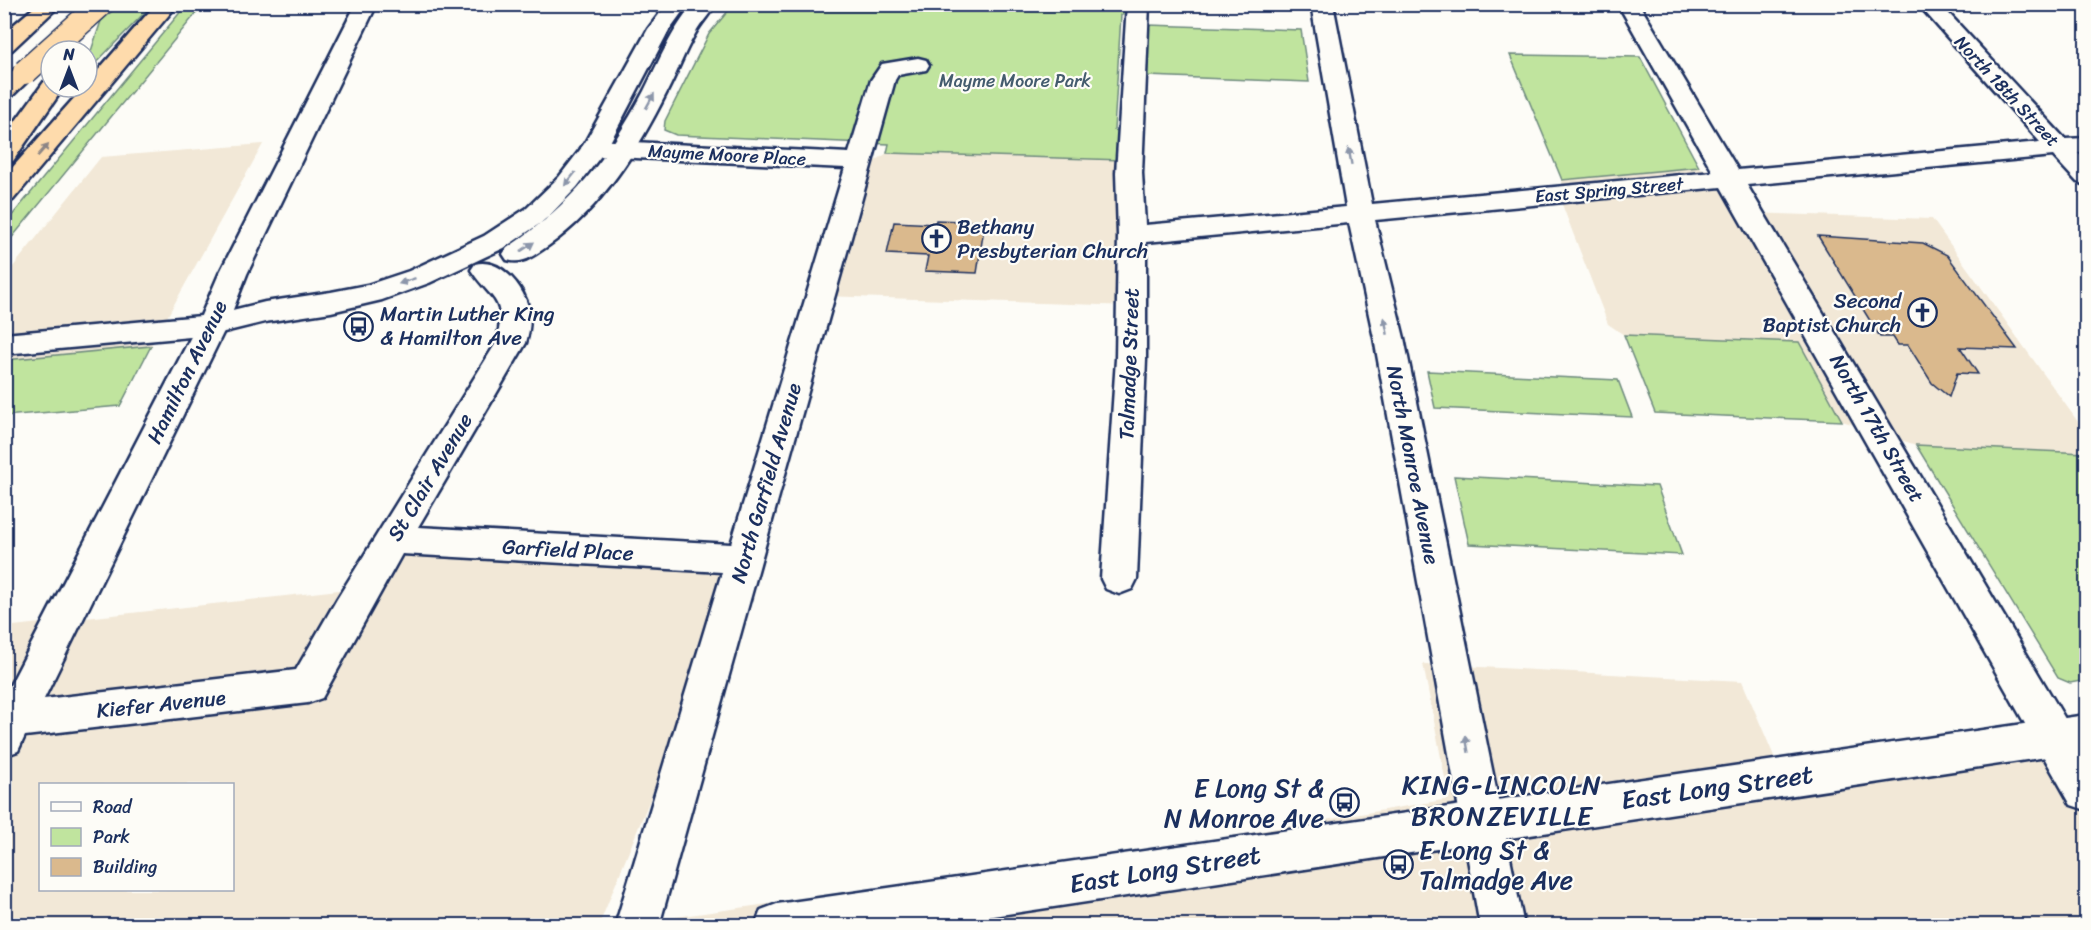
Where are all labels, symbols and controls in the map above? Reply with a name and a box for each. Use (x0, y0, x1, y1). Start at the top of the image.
street label: North 18th Street (1946, 27, 2068, 155)
north arrow (39, 39, 99, 99)
text: N (62, 40, 75, 69)
park label: Mayme Moore Park (939, 65, 1091, 97)
one-way arrow (645, 92, 655, 109)
street label: Mayme Moore Place (647, 135, 807, 175)
one-way arrow (36, 143, 49, 158)
one-way arrow (1345, 146, 1354, 165)
street label: East Spring Street (1533, 168, 1685, 212)
one-way arrow (563, 171, 576, 187)
place label: Bethany Presbyterian Church (957, 208, 1148, 270)
church icon: Bethany Presbyterian Church (920, 223, 952, 255)
one-way arrow (518, 241, 534, 253)
one-way arrow (398, 276, 416, 286)
place label: Second Baptist Church (1762, 282, 1903, 344)
street label: Talmadge Street (1107, 287, 1151, 441)
street label: Hamilton Avenue (136, 294, 238, 450)
place label: Martin Luther King & Hamilton Ave (380, 295, 555, 357)
church icon: Second Baptist Church (1906, 297, 1938, 329)
bus stop icon: Martin Luther King & Hamilton Ave (343, 310, 375, 342)
one-way arrow (1381, 316, 1390, 335)
street label: North 17th Street (1819, 346, 1935, 510)
street label: North Monroe Avenue (1375, 362, 1451, 568)
street label: North Garfield Avenue (719, 378, 813, 588)
street label: St Clair Avenue (377, 405, 484, 549)
street label: Garfield Place (501, 528, 635, 572)
street label: Kiefer Avenue (94, 678, 228, 730)
one-way arrow (1462, 735, 1471, 754)
street label: East Long Street (1618, 751, 1816, 823)
district label: KING-LINCOLN BRONZEVILLE (1402, 761, 1602, 840)
place label: E Long St & N Monroe Ave (1164, 765, 1324, 841)
legend (39, 783, 234, 891)
bus stop icon: E Long St & N Monroe Ave (1329, 787, 1361, 819)
text: Road (93, 791, 133, 823)
text: Park (93, 821, 130, 853)
place label: E Long St & Talmadge Ave (1419, 827, 1573, 903)
street label: East Long Street (1066, 831, 1264, 907)
bus stop icon: E Long St & Talmadge Ave (1382, 849, 1414, 881)
text: Building (93, 851, 157, 883)

